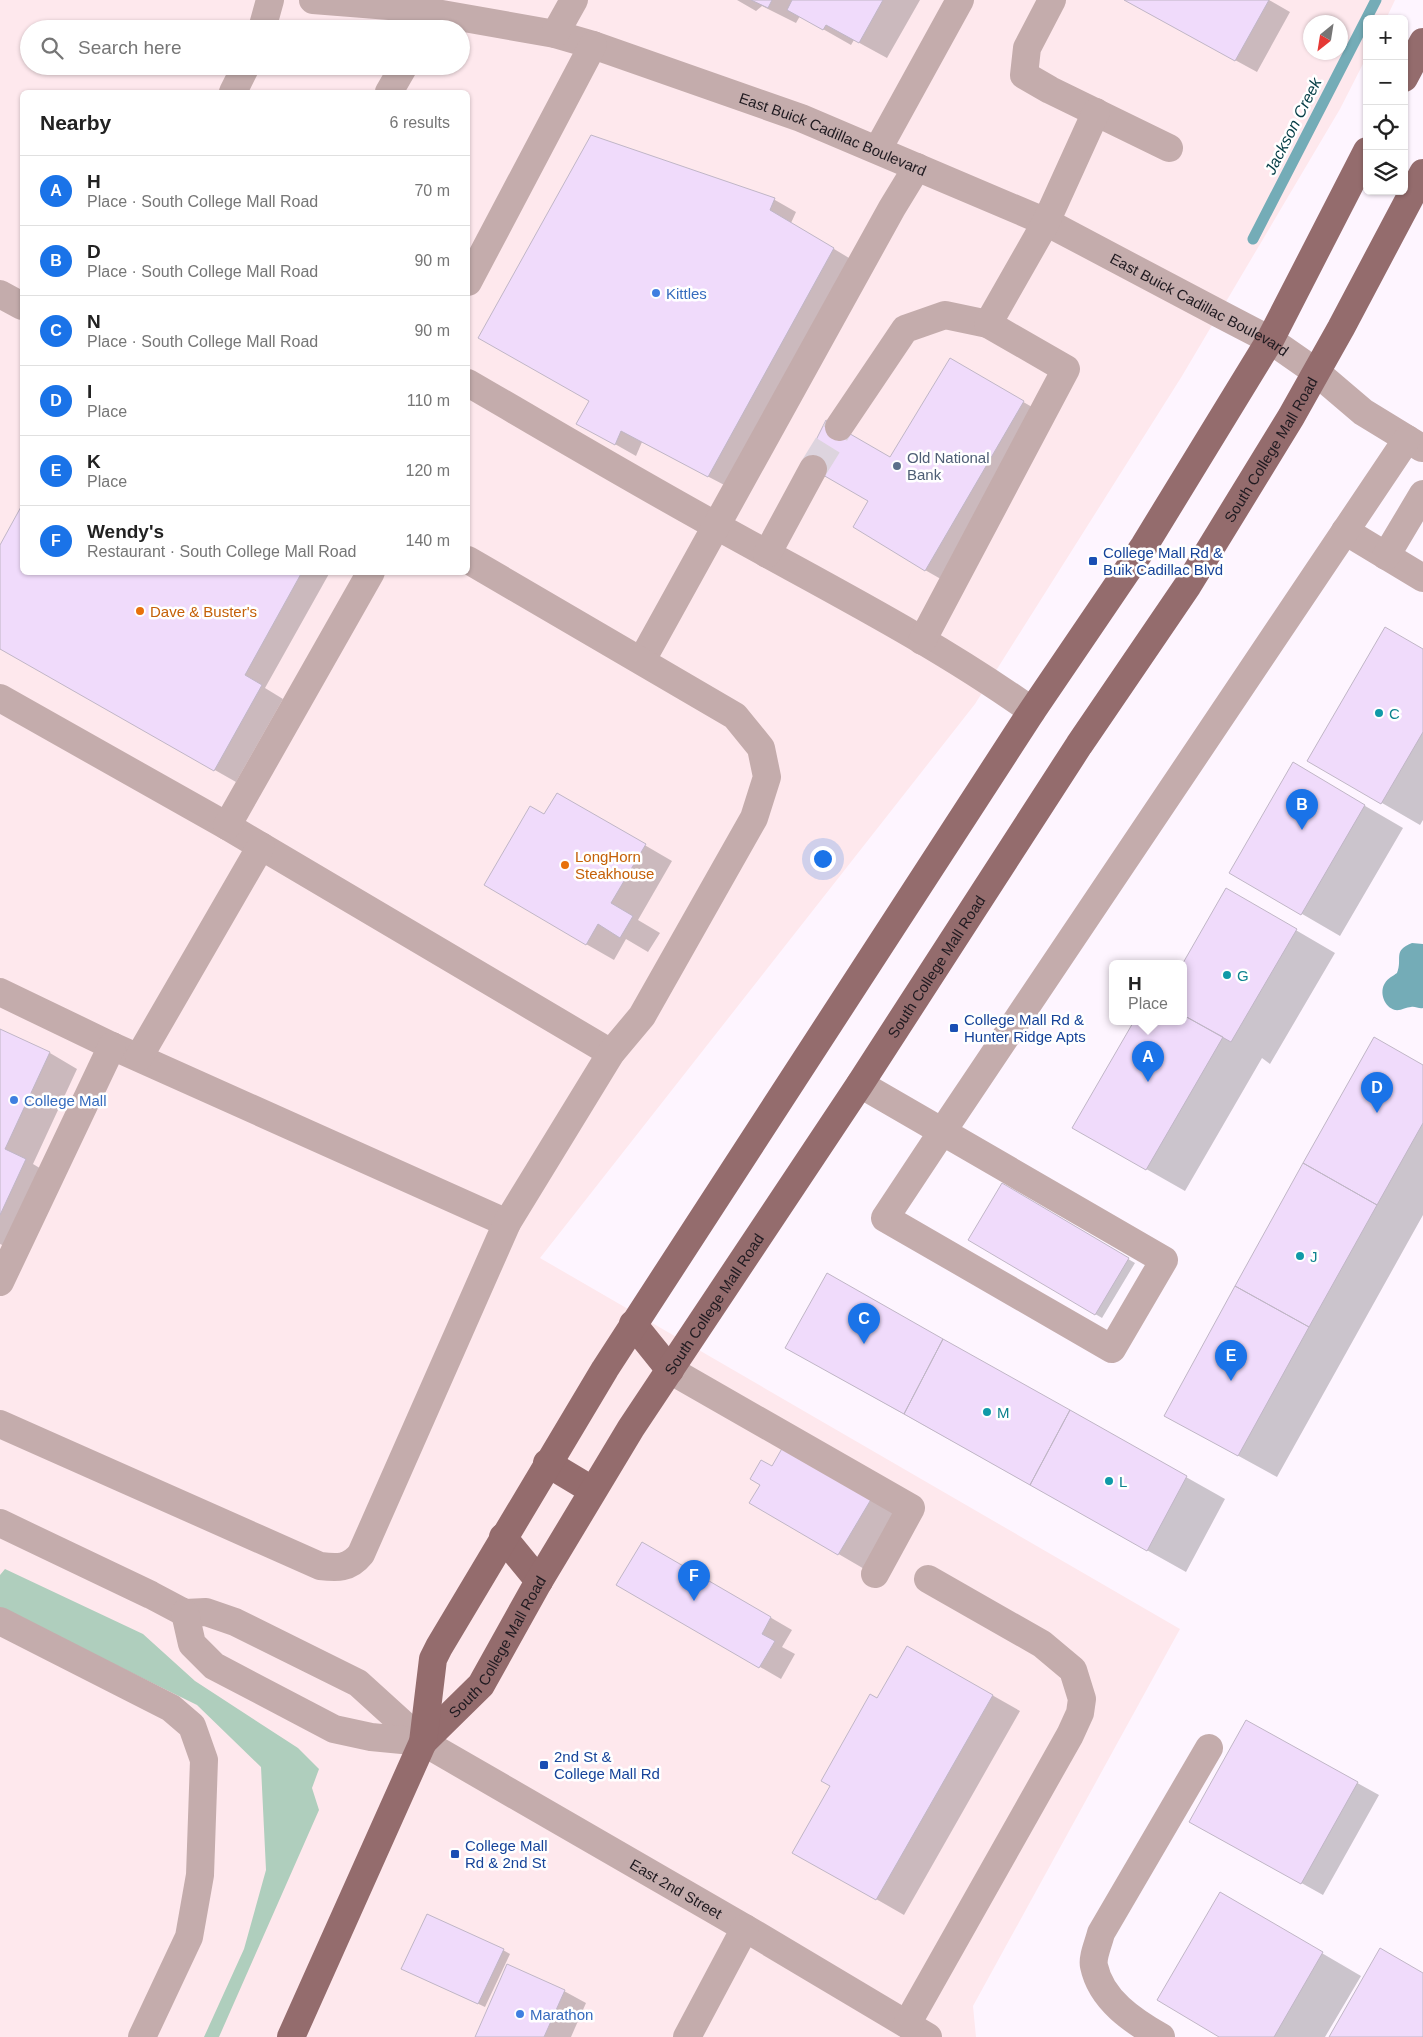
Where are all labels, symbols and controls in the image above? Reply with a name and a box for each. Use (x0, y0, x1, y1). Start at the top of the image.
north arrow (1303, 15, 1348, 60)
map controls (1363, 15, 1408, 195)
button: + (1363, 15, 1408, 60)
search box (20, 20, 470, 75)
icon: search (38, 34, 66, 62)
text: Search here (78, 37, 182, 58)
button: − (1363, 60, 1408, 105)
water label: Jackson Creek (1261, 74, 1325, 178)
street label: East Buick Cadillac Boulevard (737, 89, 929, 179)
button: locate (1363, 105, 1408, 150)
text: Nearby (40, 111, 111, 134)
text: 6 results (390, 114, 450, 131)
button: layers (1363, 150, 1408, 195)
text: H (87, 171, 101, 192)
text: A (50, 182, 62, 199)
text: 70 m (414, 182, 450, 199)
text: Place · South College Mall Road (87, 193, 318, 210)
text: D (87, 241, 101, 262)
street label: East Buick Cadillac Boulevard (1108, 249, 1292, 359)
text: B (50, 252, 62, 269)
text: 90 m (414, 252, 450, 269)
text: Place · South College Mall Road (87, 263, 318, 280)
place label: Kittles (666, 285, 707, 302)
marker: Kittles (650, 287, 662, 299)
text: N (87, 311, 101, 332)
text: C (50, 322, 62, 339)
text: 90 m (414, 322, 450, 339)
text: Place · South College Mall Road (87, 333, 318, 350)
street label: South College Mall Road (1220, 374, 1320, 525)
text: I (87, 381, 92, 402)
text: D (50, 392, 62, 409)
text: 110 m (407, 392, 450, 409)
text: Place (87, 403, 127, 420)
place label: Old National Bank (907, 449, 990, 483)
text: K (87, 451, 101, 472)
marker: Old National Bank (891, 460, 903, 472)
text: E (51, 462, 61, 479)
text: 120 m (406, 462, 450, 479)
text: Place (87, 473, 127, 490)
text: Wendy's (87, 521, 164, 542)
text: F (51, 532, 61, 549)
text: 140 m (406, 532, 450, 549)
text: Restaurant · South College Mall Road (87, 543, 356, 560)
place label: College Mall Rd & Buik Cadillac Blvd (1103, 544, 1223, 578)
marker: College Mall Rd & Buik Cadillac Blvd (1087, 555, 1099, 567)
place label: Dave & Buster's (150, 603, 257, 620)
marker: Dave & Buster's (134, 605, 146, 617)
place label: C (1389, 705, 1400, 722)
marker: C (1373, 707, 1385, 719)
pin: B (1286, 789, 1318, 830)
your location (810, 846, 836, 872)
place label: LongHorn Steakhouse (575, 848, 654, 882)
marker: LongHorn Steakhouse (559, 859, 571, 871)
street label: South College Mall Road (884, 892, 988, 1041)
popup (1109, 960, 1187, 1025)
place label: G (1237, 967, 1249, 984)
marker: G (1221, 969, 1233, 981)
text: H (1128, 973, 1142, 994)
text: Place (1128, 995, 1168, 1012)
place label: College Mall Rd & Hunter Ridge Apts (964, 1011, 1086, 1045)
marker: College Mall Rd & Hunter Ridge Apts (948, 1022, 960, 1034)
pin: A (1132, 1041, 1164, 1082)
pin: D (1361, 1072, 1393, 1113)
place label: College Mall (24, 1092, 107, 1109)
marker: College Mall (8, 1094, 20, 1106)
street label: South College Mall Road (661, 1230, 767, 1378)
place label: J (1310, 1248, 1318, 1265)
marker: J (1294, 1250, 1306, 1262)
pin: C (848, 1303, 880, 1344)
pin: E (1215, 1340, 1247, 1381)
place label: M (997, 1404, 1010, 1421)
marker: M (981, 1406, 993, 1418)
place label: L (1119, 1473, 1127, 1490)
marker: L (1103, 1475, 1115, 1487)
pin: F (678, 1560, 710, 1601)
street label: South College Mall Road (445, 1573, 549, 1721)
place label: 2nd St & College Mall Rd (554, 1748, 660, 1782)
marker: 2nd St & College Mall Rd (538, 1759, 550, 1771)
place label: College Mall Rd & 2nd St (465, 1837, 548, 1871)
marker: College Mall Rd & 2nd St (449, 1848, 461, 1860)
street label: East 2nd Street (627, 1855, 726, 1922)
place label: Marathon (530, 2006, 593, 2023)
marker: Marathon (514, 2008, 526, 2020)

